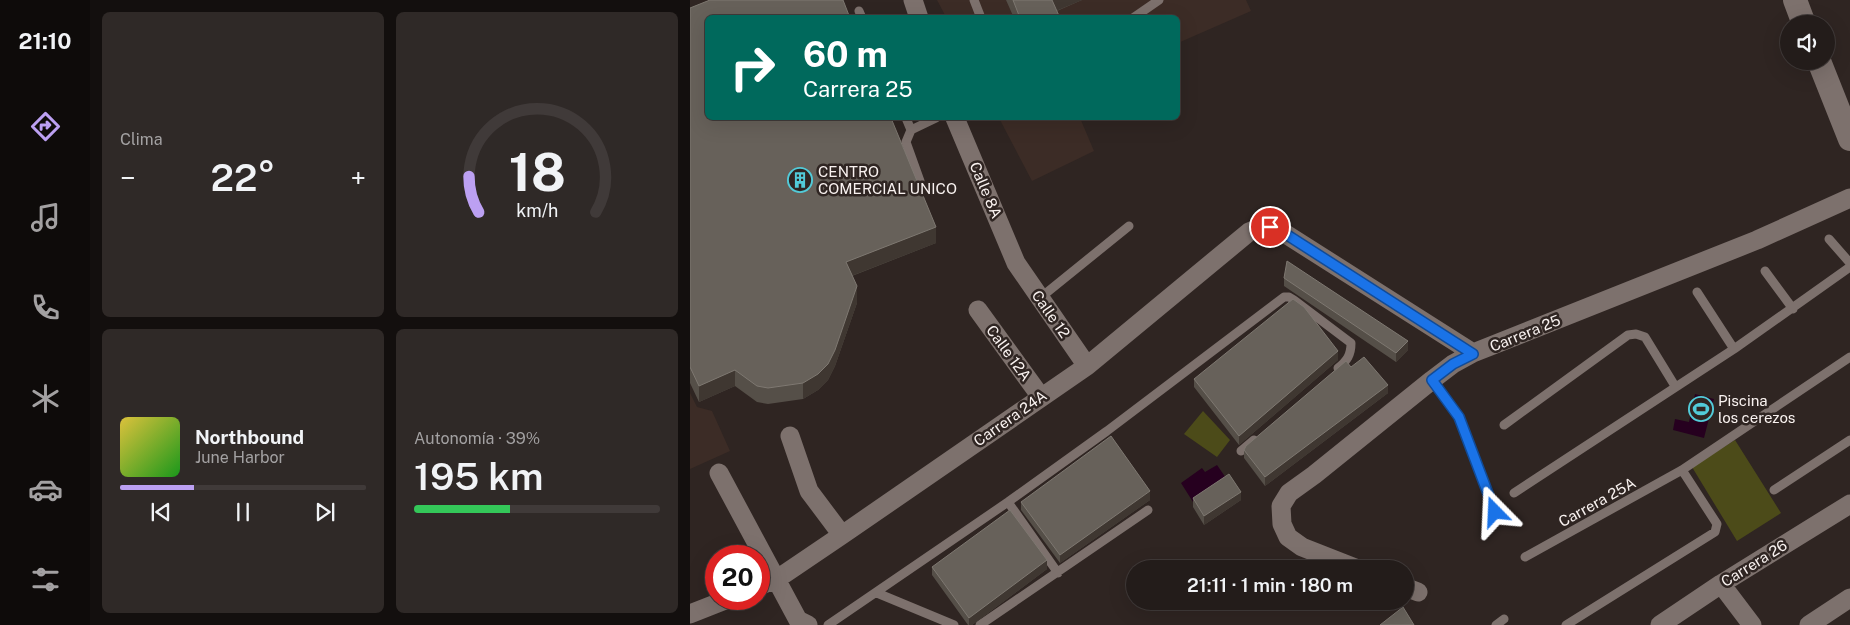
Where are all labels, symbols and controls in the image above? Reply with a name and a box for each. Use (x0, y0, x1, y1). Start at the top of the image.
map controls (1780, 15, 1835, 70)
button: sound (1780, 15, 1835, 70)
text: 21:10 (19, 28, 71, 54)
text: 60 m (803, 34, 888, 75)
icon: right (720, 35, 785, 100)
text: Carrera 25 (803, 76, 913, 102)
icon: directions (28, 109, 63, 144)
text: Clima (120, 130, 163, 149)
text: 18 (508, 142, 566, 203)
text: 22° (211, 155, 275, 200)
street label: Calle 8A (967, 159, 1006, 221)
text: − (120, 161, 136, 194)
text: + (350, 161, 366, 194)
place label: CENTRO COMERCIAL UNICO (818, 163, 957, 197)
building icon: CENTRO COMERCIAL UNICO (787, 167, 813, 193)
icon: music (28, 200, 63, 235)
text: km/h (516, 200, 558, 221)
pin (1249, 206, 1291, 248)
icon: arrive (1256, 213, 1284, 241)
street label: Calle 12 (1029, 287, 1074, 341)
icon: phone (28, 290, 63, 325)
street label: Carrera 25 (1487, 311, 1563, 355)
street label: Calle 12A (983, 322, 1035, 384)
icon: climate (28, 381, 63, 416)
street label: Carrera 24A (970, 386, 1050, 449)
place label: Piscina los cerezos (1718, 392, 1795, 426)
sports icon: Piscina los cerezos (1688, 396, 1714, 422)
text: Northbound (195, 426, 304, 448)
text: Autonomía · 39% (414, 429, 540, 448)
text: June Harbor (195, 448, 285, 467)
text: 195 km (414, 454, 543, 499)
icon: car (28, 472, 63, 507)
street label: Carrera 25A (1556, 474, 1639, 530)
position arrow (1468, 485, 1520, 537)
icon: previous (147, 498, 175, 526)
icon: pause (229, 498, 257, 526)
icon: next (311, 498, 339, 526)
street label: Carrera 26 (1718, 536, 1790, 590)
speed limit sign: 20 (705, 545, 770, 610)
icon: filters (28, 562, 63, 597)
text: 21:11 · 1 min · 180 m (1187, 574, 1353, 596)

